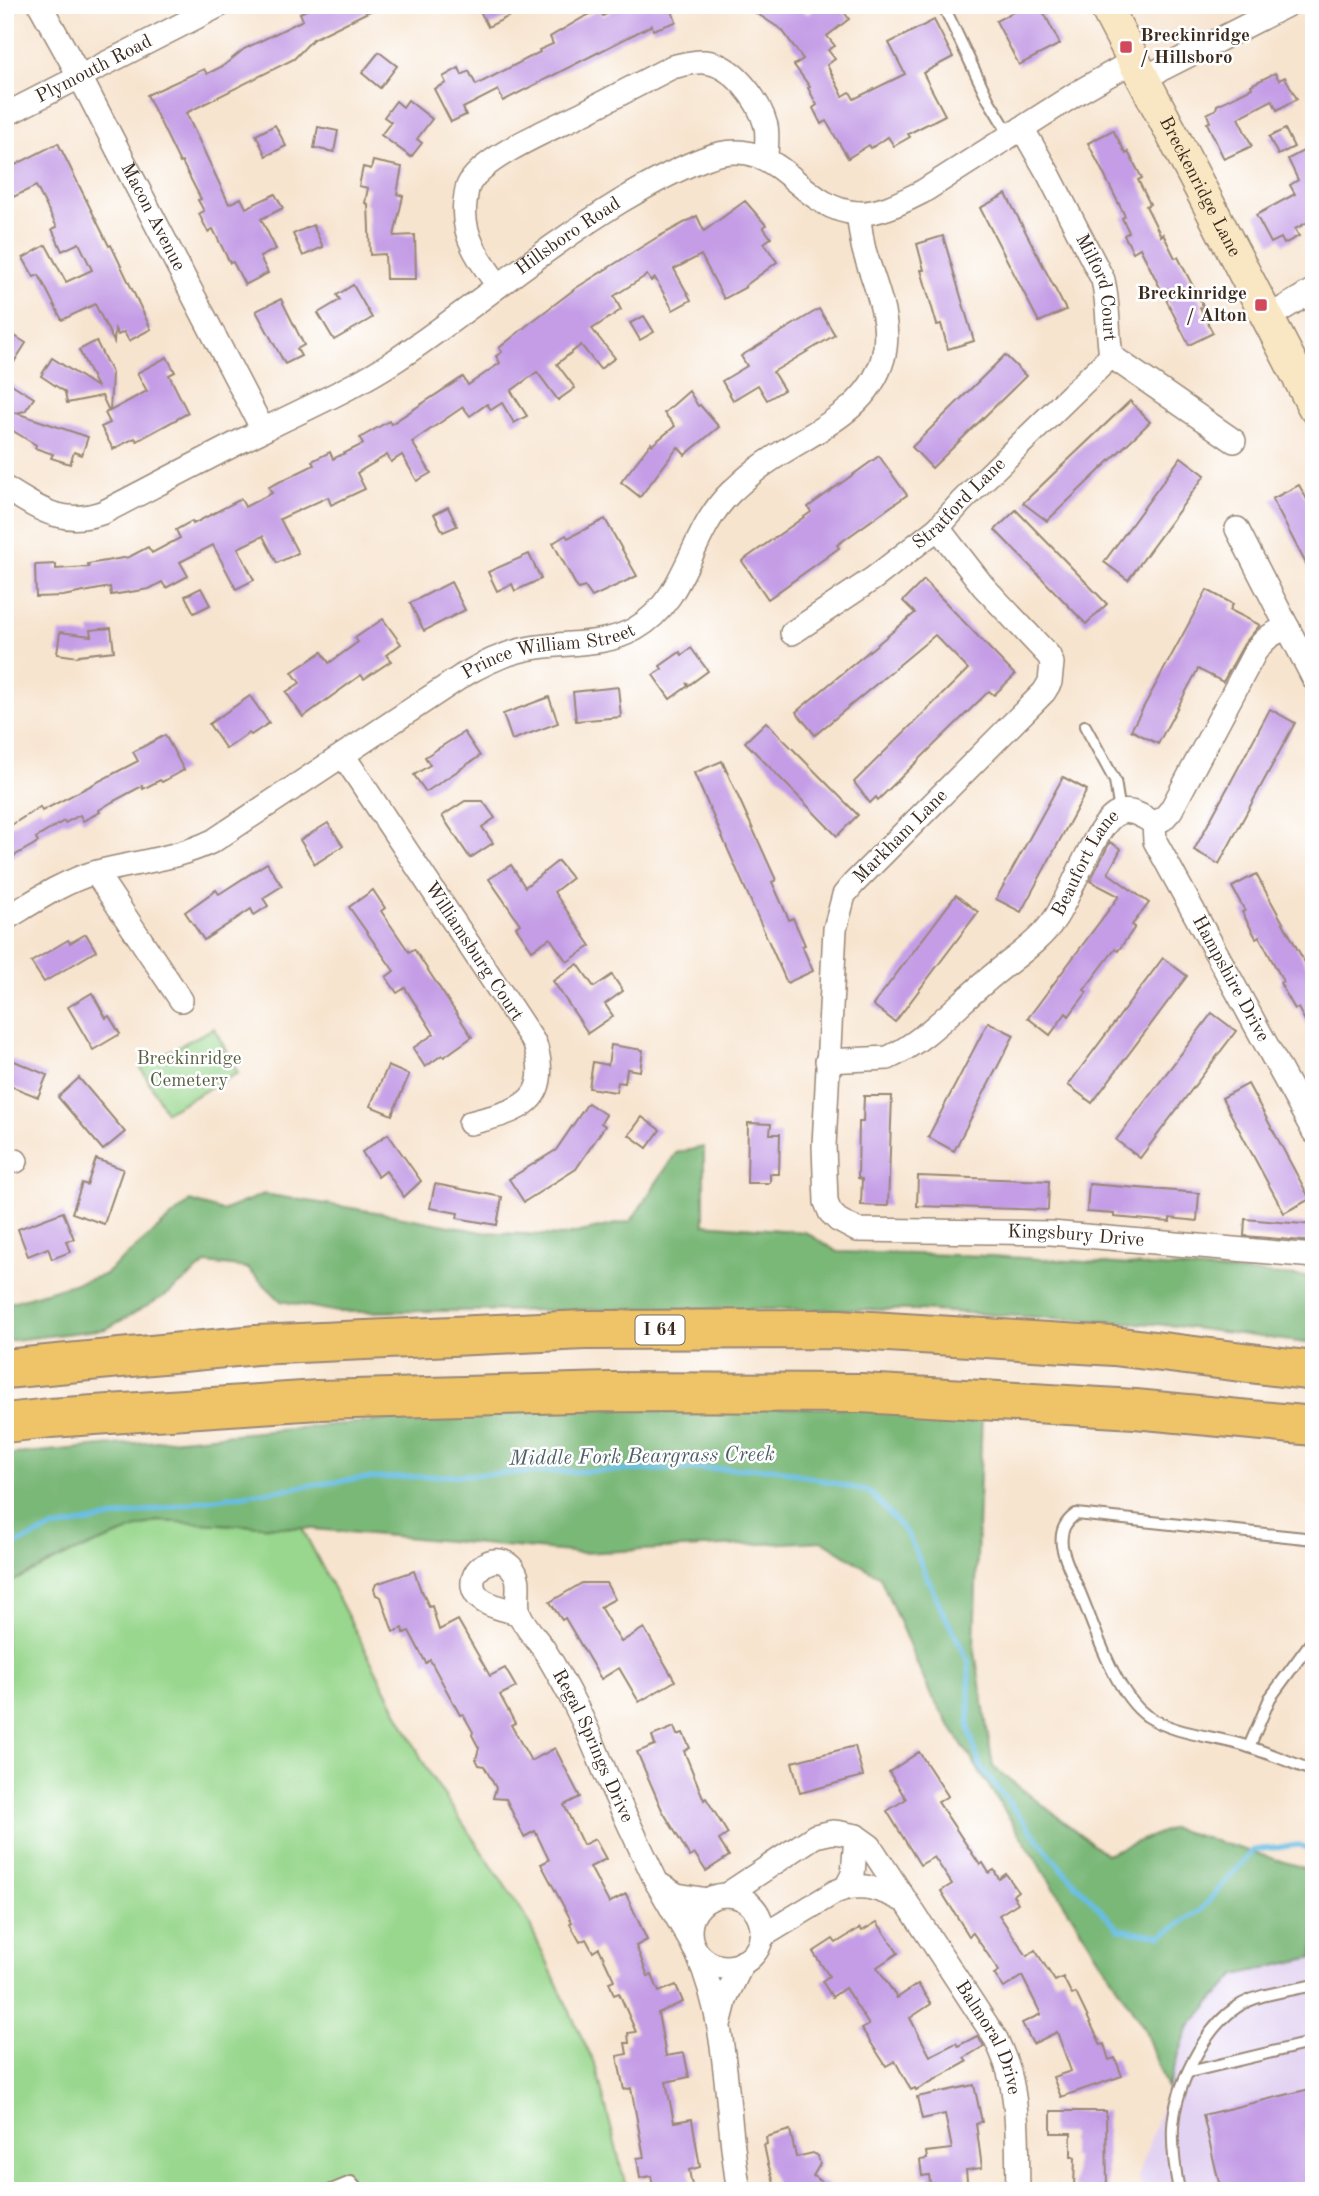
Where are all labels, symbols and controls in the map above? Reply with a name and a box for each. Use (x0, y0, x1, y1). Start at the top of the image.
place label: Breckinridge / Hillsboro (1140, 27, 1250, 68)
street label: Plymouth Road (33, 32, 155, 107)
marker: Breckinridge / Hillsboro (1118, 39, 1134, 55)
street label: Breckenridge Lane (1155, 114, 1244, 260)
street label: Macon Avenue (117, 160, 188, 274)
street label: Hillsboro Road (512, 194, 624, 279)
street label: Milford Court (1072, 231, 1119, 342)
place label: Breckinridge / Alton (1137, 285, 1247, 326)
marker: Breckinridge / Alton (1253, 297, 1269, 313)
street label: Stratford Lane (909, 454, 1009, 553)
street label: Prince William Street (459, 621, 639, 683)
street label: Markham Lane (850, 786, 952, 888)
street label: Beaufort Lane (1049, 806, 1122, 920)
street label: Williamsburg Court (421, 879, 527, 1025)
street label: Hampshire Drive (1188, 913, 1272, 1045)
park label: Breckinridge Cemetery (136, 1050, 242, 1091)
street label: Kingsbury Drive (1007, 1223, 1145, 1251)
road number: I 64 (636, 1316, 684, 1344)
water label: Middle Fork Beargrass Creek (508, 1444, 775, 1470)
street label: Regal Springs Drive (548, 1666, 636, 1826)
street label: Balmoral Drive (951, 1978, 1023, 2096)

